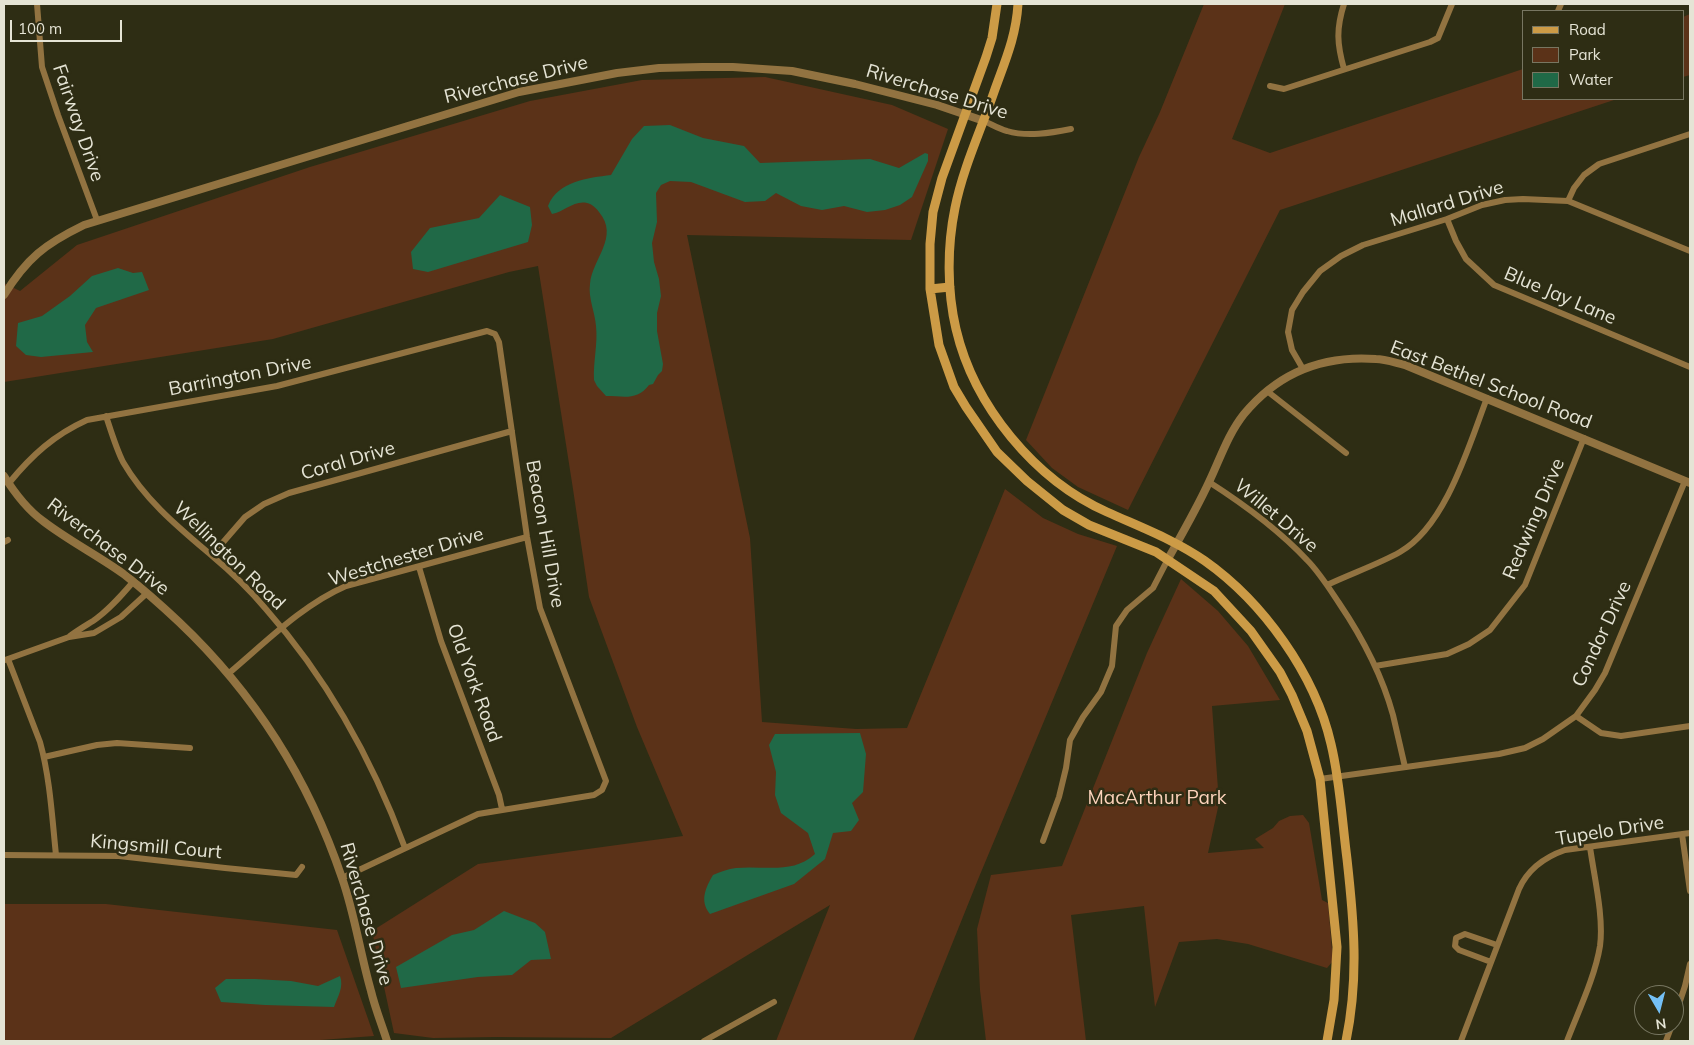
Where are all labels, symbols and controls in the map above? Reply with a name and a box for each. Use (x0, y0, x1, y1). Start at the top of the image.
scale bar (12, 10, 125, 42)
legend (1522, 10, 1684, 100)
text: 100 m (18, 19, 62, 38)
text: Road (1569, 20, 1606, 39)
text: Park (1569, 45, 1601, 64)
street label: Riverchase Drive (442, 51, 590, 109)
street label: Riverchase Drive (863, 60, 1011, 124)
street label: Fairway Drive (47, 61, 109, 185)
text: Water (1569, 70, 1613, 89)
street label: Mallard Drive (1388, 176, 1506, 232)
street label: Blue Jay Lane (1501, 262, 1619, 330)
street label: East Bethel School Road (1387, 336, 1595, 434)
street label: Barrington Drive (167, 351, 313, 401)
street label: Coral Drive (298, 437, 398, 485)
street label: Redwing Drive (1498, 455, 1570, 583)
street label: Beacon Hill Drive (521, 458, 569, 610)
street label: Willet Drive (1229, 474, 1323, 558)
street label: Riverchase Drive (42, 494, 174, 600)
street label: Wellington Road (168, 497, 290, 615)
street label: Westchester Drive (326, 523, 486, 591)
street label: Condor Drive (1568, 577, 1636, 691)
street label: Old York Road (442, 621, 506, 745)
park label: MacArthur Park (1087, 787, 1227, 809)
street label: Tupelo Drive (1554, 811, 1666, 851)
street label: Kingsmill Court (89, 830, 223, 864)
street label: Riverchase Drive (335, 840, 397, 988)
north arrow (1634, 985, 1684, 1035)
text: N (1654, 1014, 1667, 1034)

